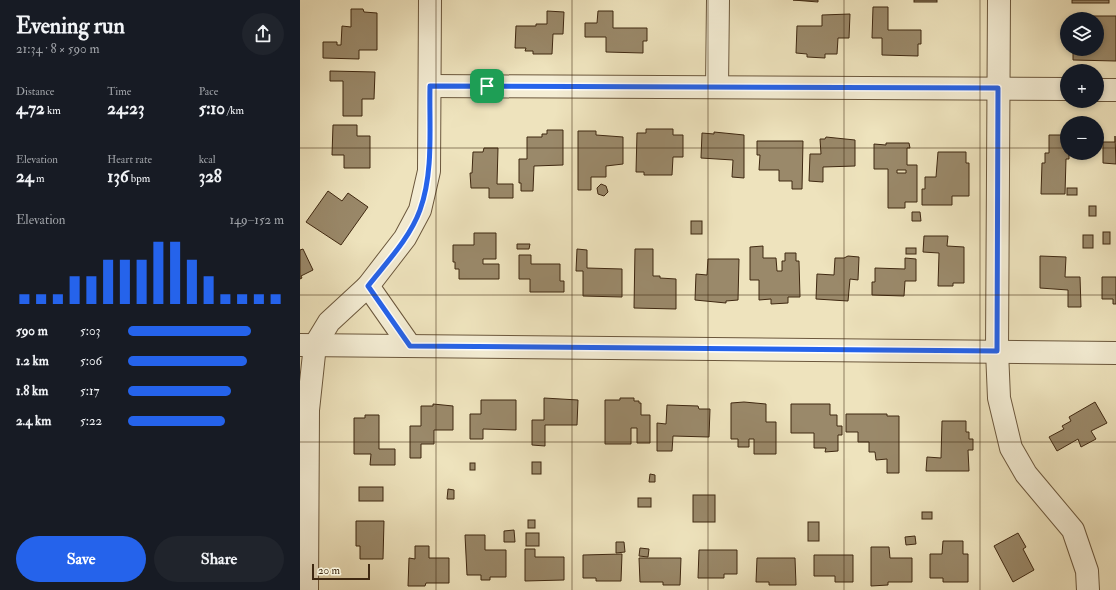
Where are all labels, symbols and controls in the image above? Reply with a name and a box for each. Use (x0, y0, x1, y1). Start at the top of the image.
text: Evening run (16, 12, 125, 40)
map controls (1060, 12, 1104, 160)
button: layers (1060, 12, 1104, 56)
button: share (242, 13, 284, 55)
text: 21:34 · 8 × 590 m (16, 41, 100, 57)
button: + (1060, 64, 1104, 108)
pin (470, 69, 504, 103)
icon: arrive (476, 75, 498, 97)
text: Distance (16, 85, 54, 98)
text: Time (107, 85, 131, 98)
text: Pace (199, 85, 218, 98)
text: 4.72 (16, 98, 45, 119)
text: 24:23 (107, 98, 144, 119)
text: 5:10 (199, 98, 225, 119)
text: km (45, 104, 61, 117)
text: /km (225, 104, 244, 117)
button: − (1060, 116, 1104, 160)
text: Elevation (16, 153, 58, 166)
text: Heart rate (107, 153, 152, 166)
text: kcal (199, 153, 216, 166)
text: 24 (16, 166, 34, 187)
text: 136 (107, 166, 129, 187)
text: 328 (199, 166, 222, 187)
text: m (34, 172, 45, 185)
text: bpm (129, 172, 150, 185)
text: Elevation (16, 212, 66, 228)
text: 149–152 m (229, 212, 284, 228)
text: 590 m (16, 323, 48, 339)
text: 5:03 (80, 323, 101, 339)
text: 1.2 km (16, 353, 49, 369)
text: 5:06 (80, 353, 102, 369)
text: 1.8 km (16, 383, 48, 399)
text: 5:17 (80, 383, 100, 399)
text: 2.4 km (16, 413, 51, 429)
text: 5:22 (80, 413, 102, 429)
button: Save (16, 536, 146, 582)
button: Share (154, 536, 284, 582)
scale bar (312, 562, 370, 581)
text: 20 m (318, 564, 340, 577)

